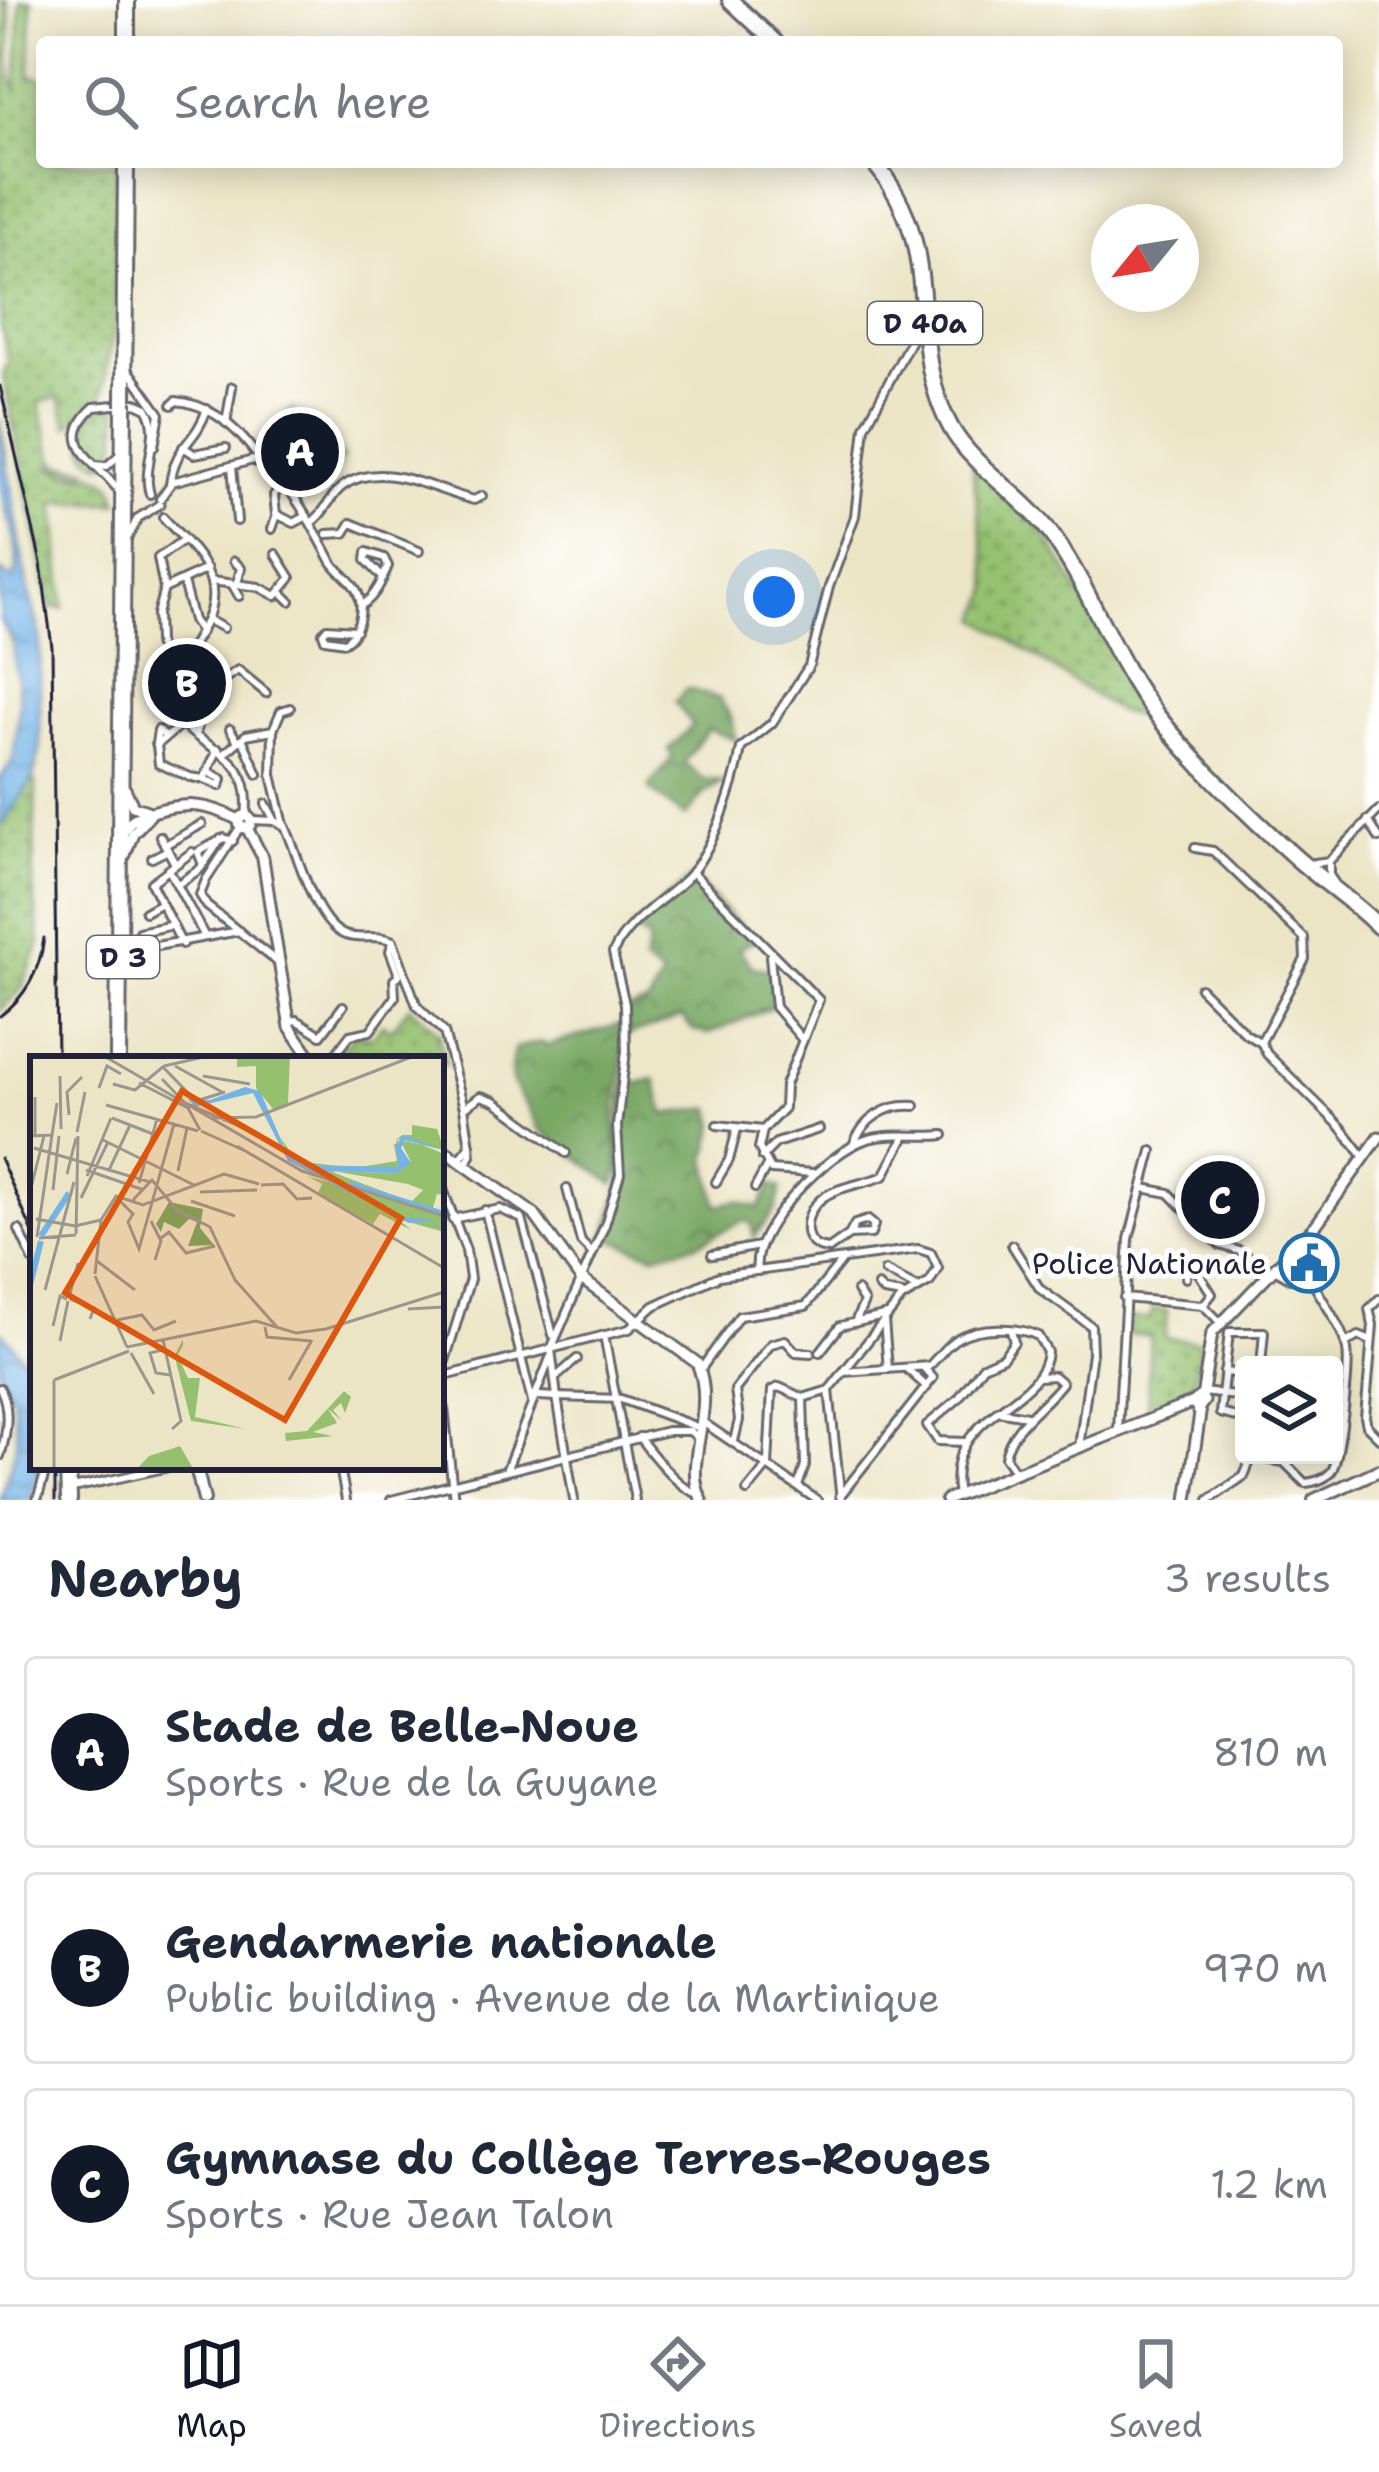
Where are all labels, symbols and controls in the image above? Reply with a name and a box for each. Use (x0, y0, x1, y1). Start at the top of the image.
search box (36, 36, 1343, 168)
icon: search (78, 69, 144, 135)
text: Search here (174, 72, 431, 132)
north arrow (1091, 204, 1199, 312)
road number: D 40a (868, 302, 982, 344)
pin: A (261, 407, 339, 497)
your location (744, 567, 804, 627)
pin: B (148, 638, 226, 728)
road number: D 3 (87, 936, 159, 978)
inset map (30, 1056, 444, 1470)
pin: C (1181, 1155, 1259, 1245)
public building icon: Police Nationale (1278, 1232, 1340, 1294)
place label: Police Nationale (1032, 1243, 1267, 1284)
map controls (1235, 1356, 1343, 1464)
button: layers (1235, 1356, 1343, 1464)
text: Nearby (48, 1544, 243, 1612)
text: 3 results (1164, 1552, 1331, 1604)
text: Stade de Belle-Noue (165, 1696, 639, 1756)
text: A (75, 1726, 105, 1778)
text: 810 m (1213, 1726, 1328, 1778)
text: Sports · Rue de la Guyane (165, 1756, 659, 1808)
text: Gendarmerie nationale (165, 1912, 717, 1972)
text: B (78, 1942, 102, 1994)
text: 970 m (1202, 1942, 1328, 1994)
text: Public building · Avenue de la Martinique (165, 1972, 940, 2024)
text: Gymnase du Collège Terres-Rouges (165, 2128, 991, 2188)
text: C (78, 2158, 102, 2210)
text: 1.2 km (1210, 2158, 1328, 2210)
text: Sports · Rue Jean Talon (165, 2188, 614, 2240)
tab: Map (176, 2331, 247, 2448)
tab: Directions (599, 2331, 757, 2448)
tab: Saved (1109, 2331, 1203, 2448)

